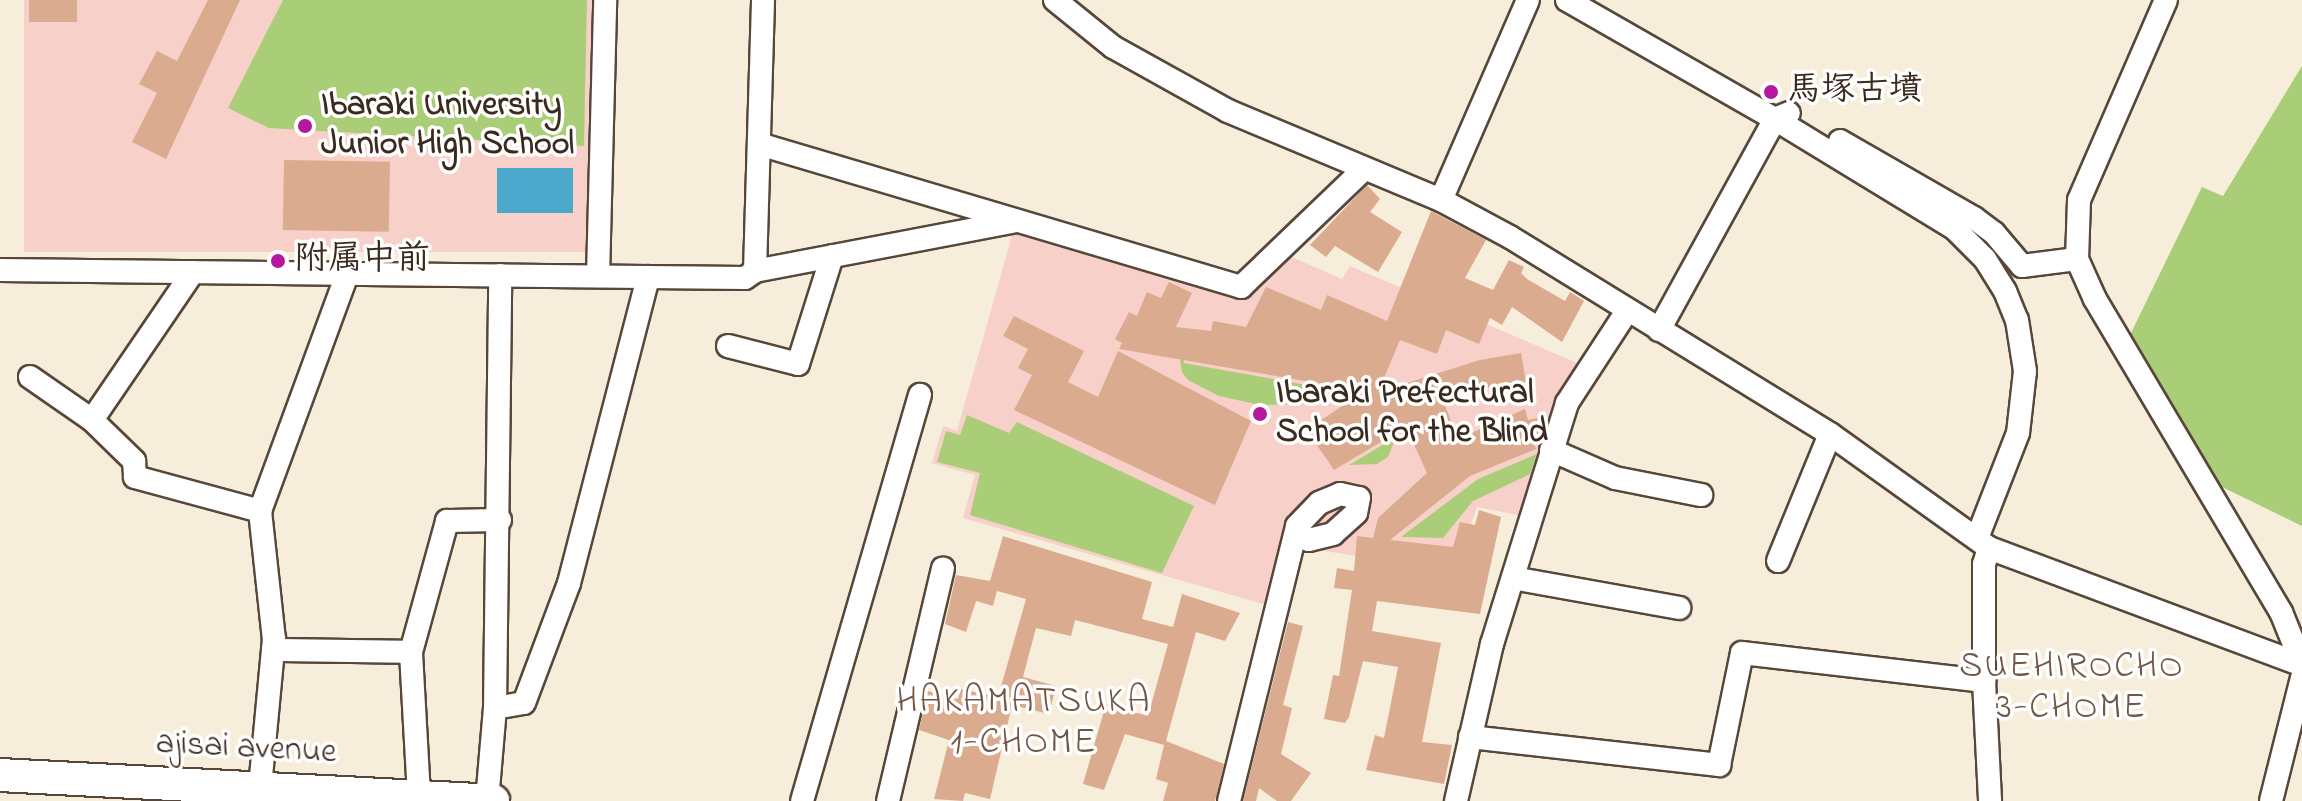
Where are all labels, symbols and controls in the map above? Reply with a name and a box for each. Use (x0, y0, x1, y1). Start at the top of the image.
place label: 馬塚古墳 (1787, 72, 1923, 112)
marker: 馬塚古墳 (1762, 83, 1780, 101)
place label: Ibaraki University Junior High School (321, 86, 574, 166)
marker: Ibaraki University Junior High School (296, 117, 314, 135)
place label: 附属中前 (294, 241, 430, 281)
marker: 附属中前 (269, 252, 287, 270)
place label: Ibaraki Prefectural School for the Blind (1276, 374, 1548, 454)
marker: Ibaraki Prefectural School for the Blind (1251, 405, 1269, 423)
district label: SUEHIROCHO 3-CHOME (1959, 645, 2185, 730)
district label: HAKAMATSUKA 1-CHOME (897, 680, 1151, 765)
street label: ajisai avenue (155, 724, 337, 774)

